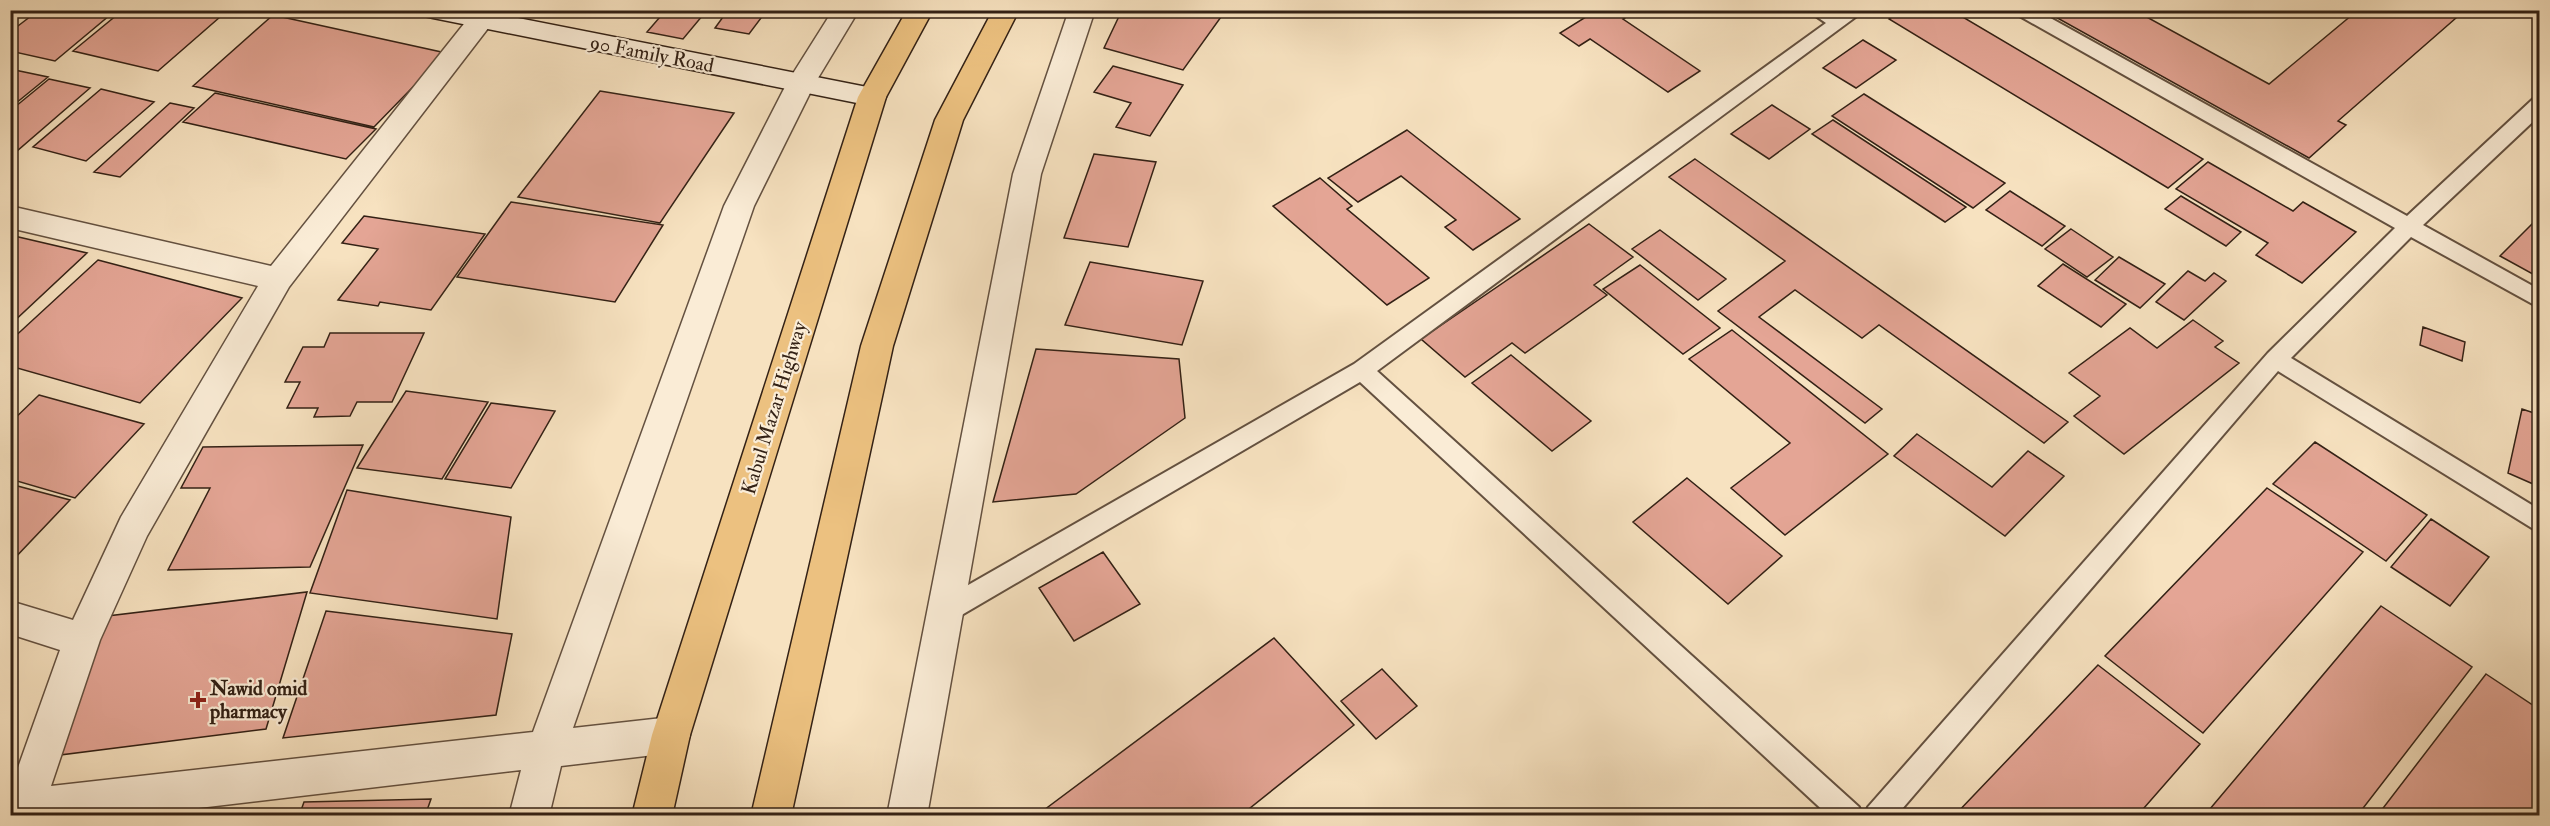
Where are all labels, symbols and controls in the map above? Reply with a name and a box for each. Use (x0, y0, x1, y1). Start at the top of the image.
street label: 90 Family Road (586, 29, 716, 78)
street label: Kabul Mazar Highway (736, 317, 813, 497)
place label: Nawid omid pharmacy (209, 676, 307, 725)
marker: Nawid omid pharmacy (191, 693, 205, 707)

